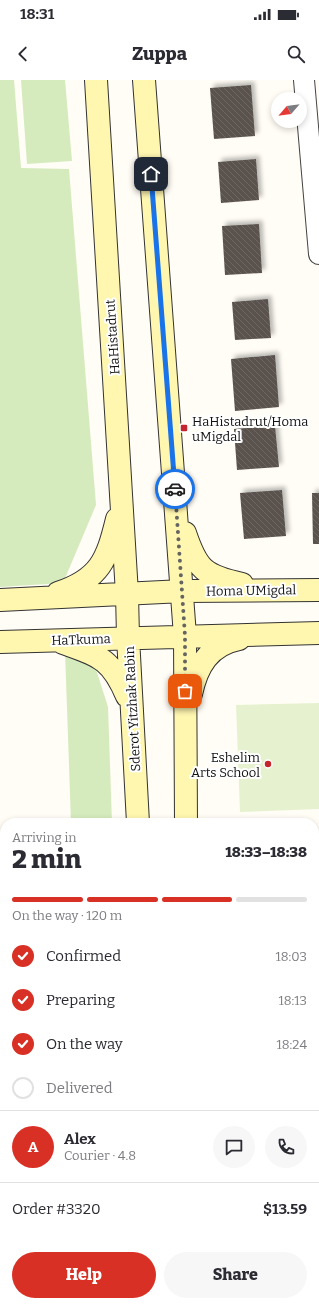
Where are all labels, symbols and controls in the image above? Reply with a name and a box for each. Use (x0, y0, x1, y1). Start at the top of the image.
text: 18:31 (20, 5, 54, 23)
icon: back (12, 43, 34, 65)
text: Zuppa (132, 43, 187, 65)
icon: search (285, 43, 307, 65)
north arrow (271, 92, 307, 128)
map controls (271, 92, 307, 128)
pin (134, 157, 168, 191)
icon: home (140, 163, 162, 185)
street label: HaHistadrut (102, 298, 123, 375)
place label: HaHistadrut/Homa uMigdal (192, 414, 308, 444)
marker: HaHistadrut/Homa uMigdal (179, 423, 189, 433)
courier (155, 469, 195, 509)
icon: car (164, 478, 186, 500)
street label: Homa UMigdal (206, 582, 297, 599)
street label: HaTkuma (51, 631, 111, 648)
street label: Sderot Yitzhak Rabin (122, 645, 143, 772)
pin (168, 674, 202, 708)
icon: bag (174, 680, 196, 702)
place label: Eshelim Arts School (191, 750, 261, 780)
marker: Eshelim Arts School (263, 759, 273, 769)
text: Arriving in (12, 830, 77, 845)
text: 18:33–18:38 (225, 843, 307, 861)
text: 2 min (12, 844, 82, 875)
text: On the way · 120 m (12, 908, 122, 923)
icon: check (12, 945, 34, 967)
text: Confirmed (46, 947, 121, 965)
text: 18:03 (275, 949, 307, 964)
icon: check (12, 989, 34, 1011)
text: Preparing (46, 991, 115, 1009)
text: 18:13 (278, 993, 307, 1008)
icon: check (12, 1033, 34, 1055)
text: On the way (46, 1035, 123, 1053)
text: 18:24 (277, 1037, 307, 1052)
text: Delivered (46, 1079, 113, 1097)
button: chat (213, 1126, 255, 1168)
button: phone (265, 1126, 307, 1168)
text: Alex (64, 1130, 96, 1148)
text: A (28, 1138, 38, 1156)
text: Courier · 4.8 (64, 1148, 136, 1163)
text: Order #3320 (12, 1200, 101, 1218)
text: $13.59 (263, 1200, 307, 1218)
button: Help (12, 1252, 156, 1298)
button: Share (164, 1252, 307, 1298)

